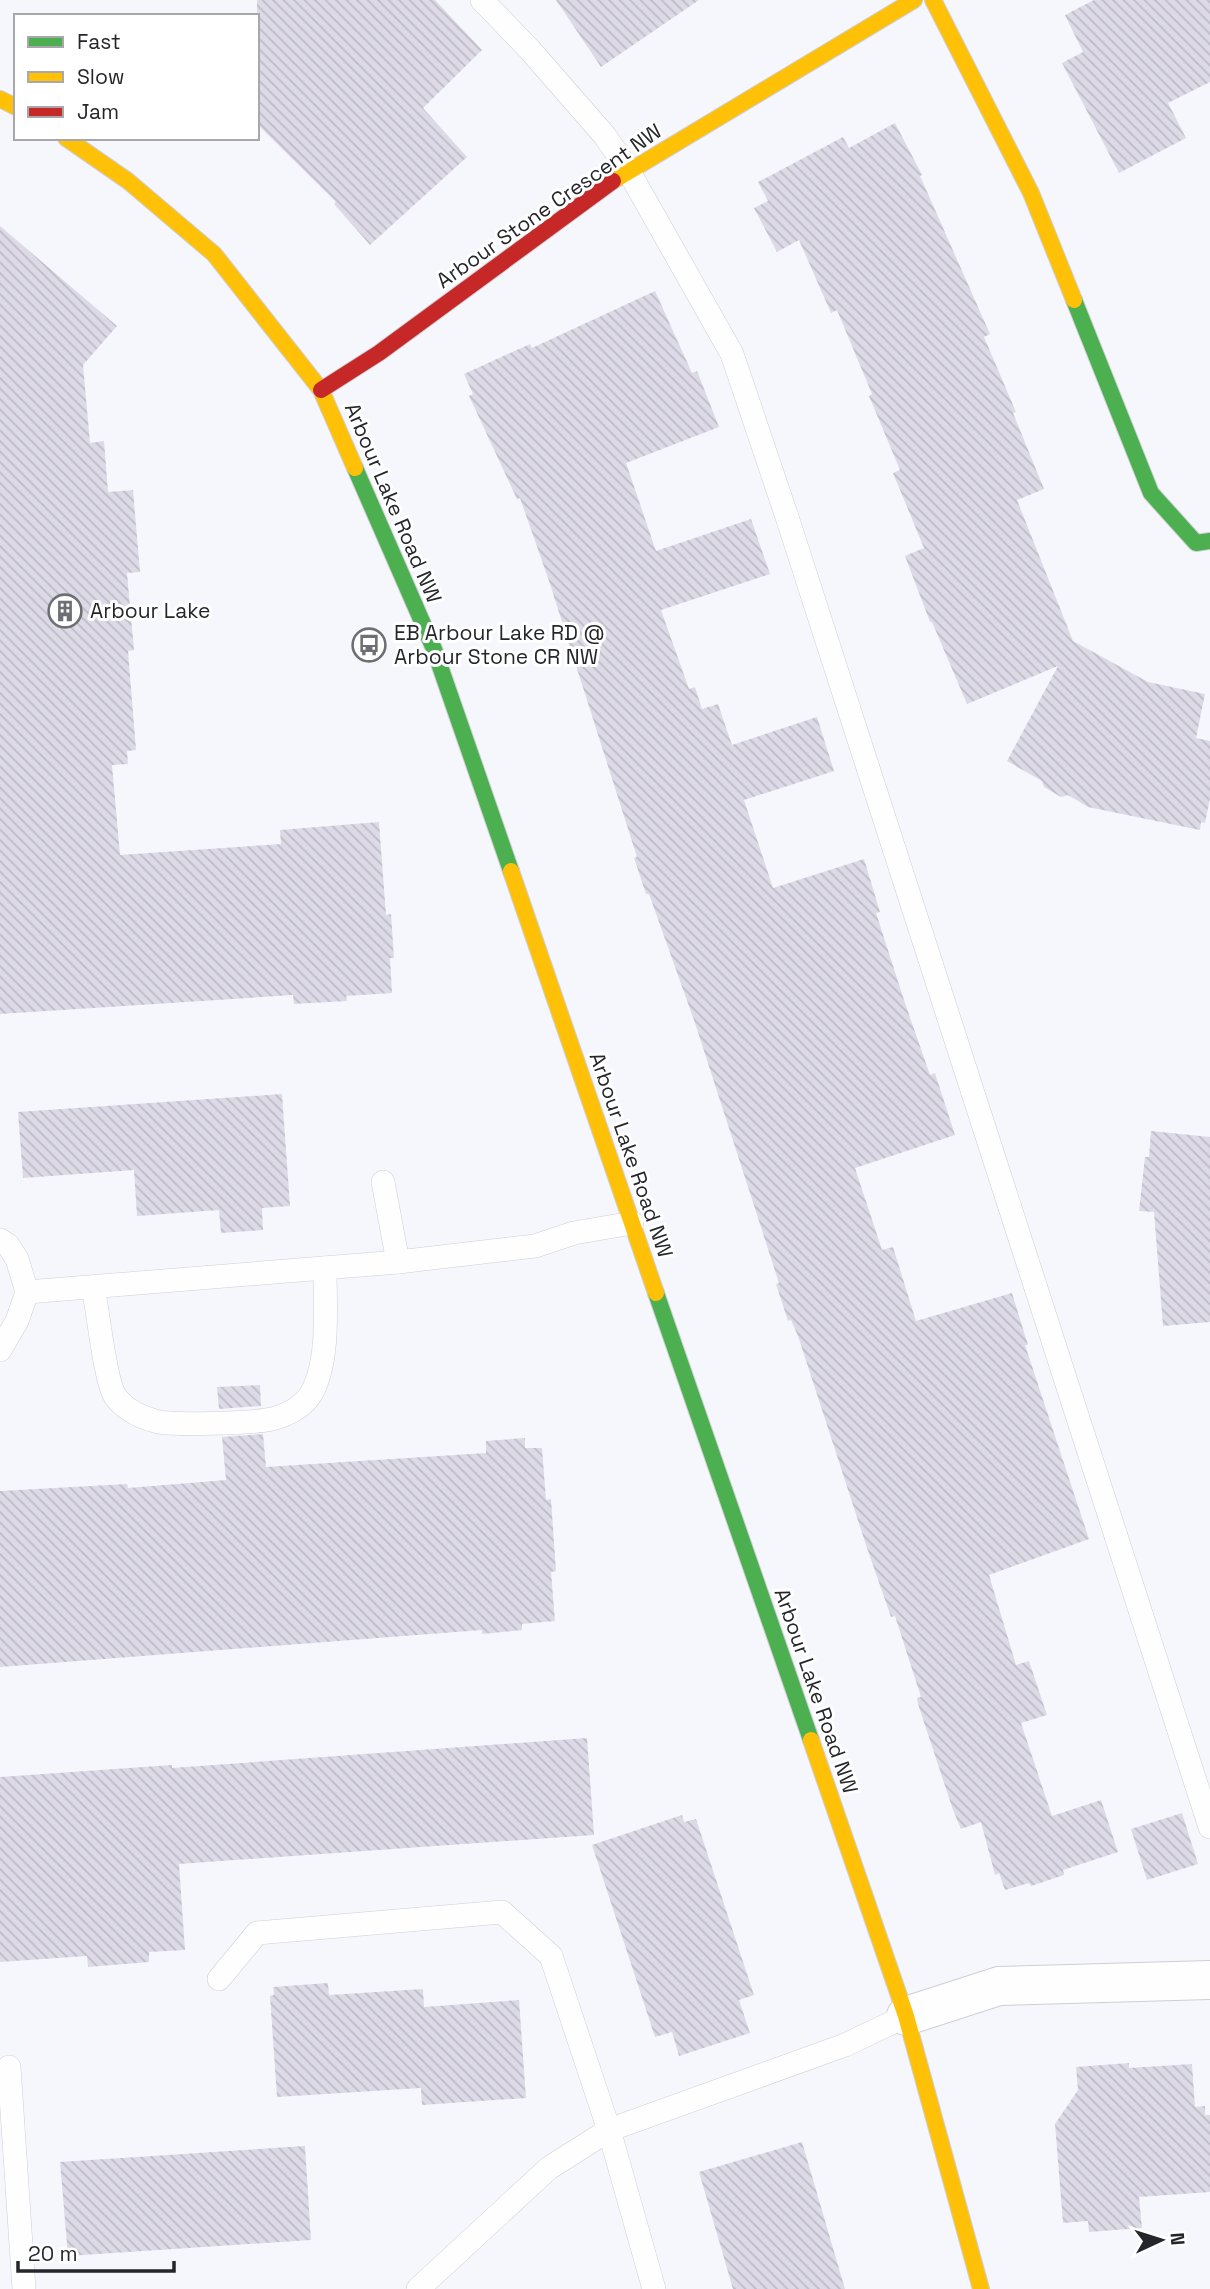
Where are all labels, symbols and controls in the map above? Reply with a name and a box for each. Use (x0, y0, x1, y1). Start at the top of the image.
legend (14, 14, 259, 140)
text: Fast (77, 28, 121, 55)
text: Slow (77, 63, 125, 90)
text: Jam (77, 98, 119, 125)
street label: Arbour Stone Crescent NW (431, 117, 667, 294)
street label: Arbour Lake Road NW (339, 398, 448, 607)
building icon: Arbour Lake (46, 592, 84, 630)
place label: Arbour Lake (90, 597, 211, 624)
place label: EB Arbour Lake RD @ Arbour Stone CR NW (394, 619, 605, 670)
bus stop icon: EB Arbour Lake RD @ Arbour Stone CR NW (350, 626, 388, 664)
street label: Arbour Lake Road NW (584, 1049, 679, 1261)
street label: Arbour Lake Road NW (769, 1585, 864, 1797)
north arrow (1126, 2205, 1196, 2275)
scale bar (18, 2230, 173, 2274)
text: N (1165, 2232, 1190, 2246)
text: 20 m (28, 2240, 78, 2267)

